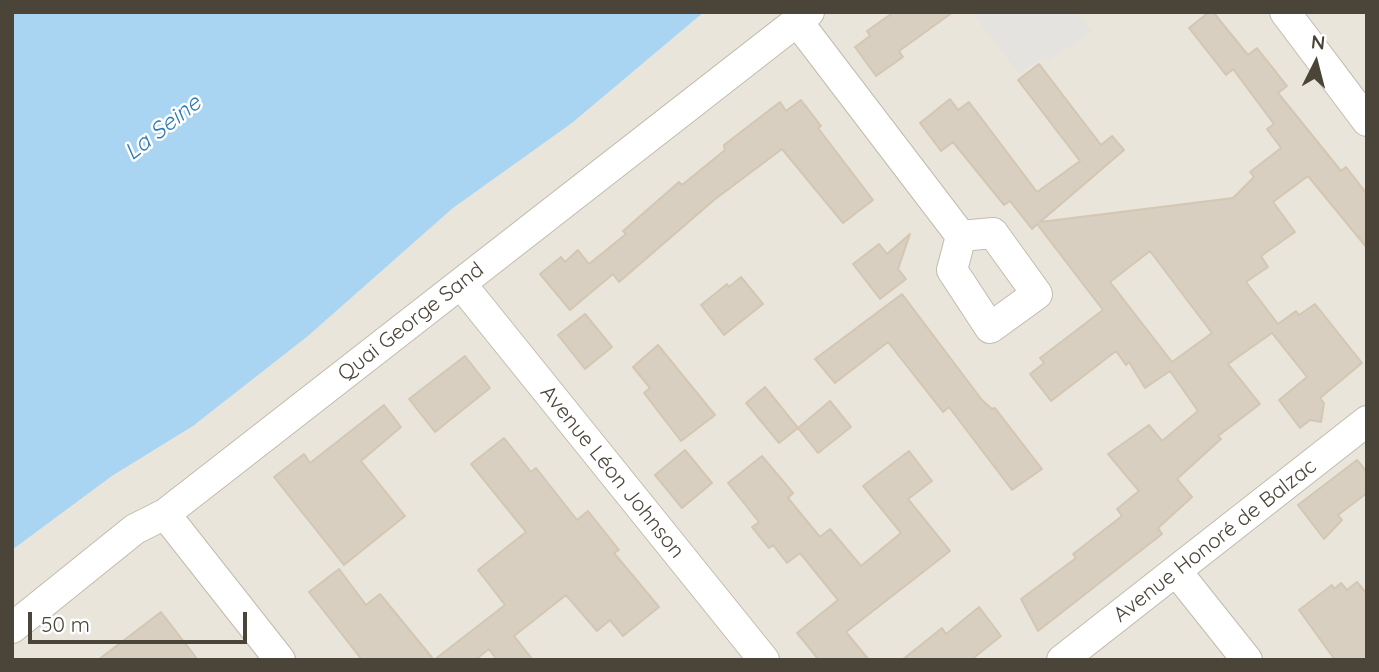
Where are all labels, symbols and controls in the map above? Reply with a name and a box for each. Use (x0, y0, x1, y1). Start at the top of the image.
north arrow (1281, 28, 1351, 98)
text: N (1310, 29, 1326, 55)
water label: La Seine (119, 90, 207, 166)
street label: Quai George Sand (333, 257, 489, 387)
street label: Avenue Léon Johnson (535, 381, 689, 563)
street label: Avenue Honoré de Balzac (1108, 454, 1322, 628)
scale bar (32, 598, 250, 642)
text: 50 m (41, 611, 90, 637)

